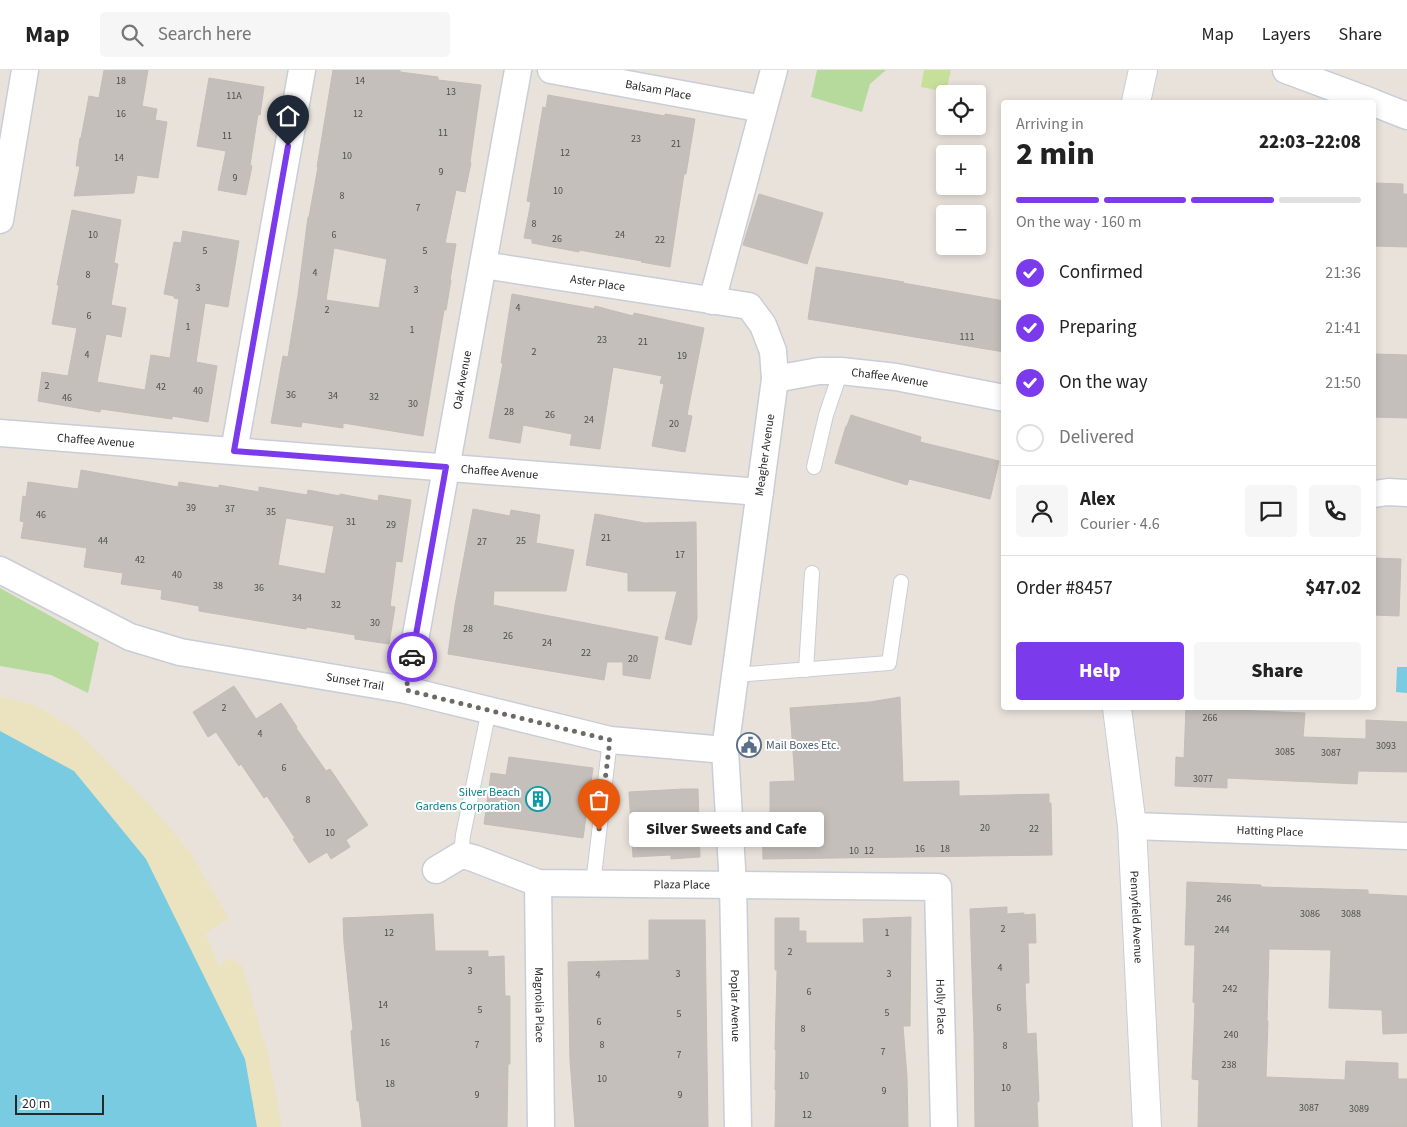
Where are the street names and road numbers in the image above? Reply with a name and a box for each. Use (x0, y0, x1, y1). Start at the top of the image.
street label: Balsam Place (624, 75, 693, 104)
street label: Aster Place (569, 270, 626, 295)
street label: Oak Avenue (448, 349, 476, 411)
street label: Chaffee Avenue (850, 364, 930, 392)
street label: Meagher Avenue (751, 413, 779, 497)
street label: Chaffee Avenue (56, 429, 135, 452)
street label: Chaffee Avenue (460, 460, 539, 483)
street label: Sunset Trail (325, 668, 385, 695)
street label: Hatting Place (1236, 821, 1304, 841)
street label: Pennyfield Avenue (1126, 870, 1147, 964)
street label: Plaza Place (654, 876, 710, 893)
street label: Magnolia Place (531, 967, 548, 1043)
street label: Poplar Avenue (726, 969, 745, 1042)
street label: Holly Place (932, 979, 950, 1035)

